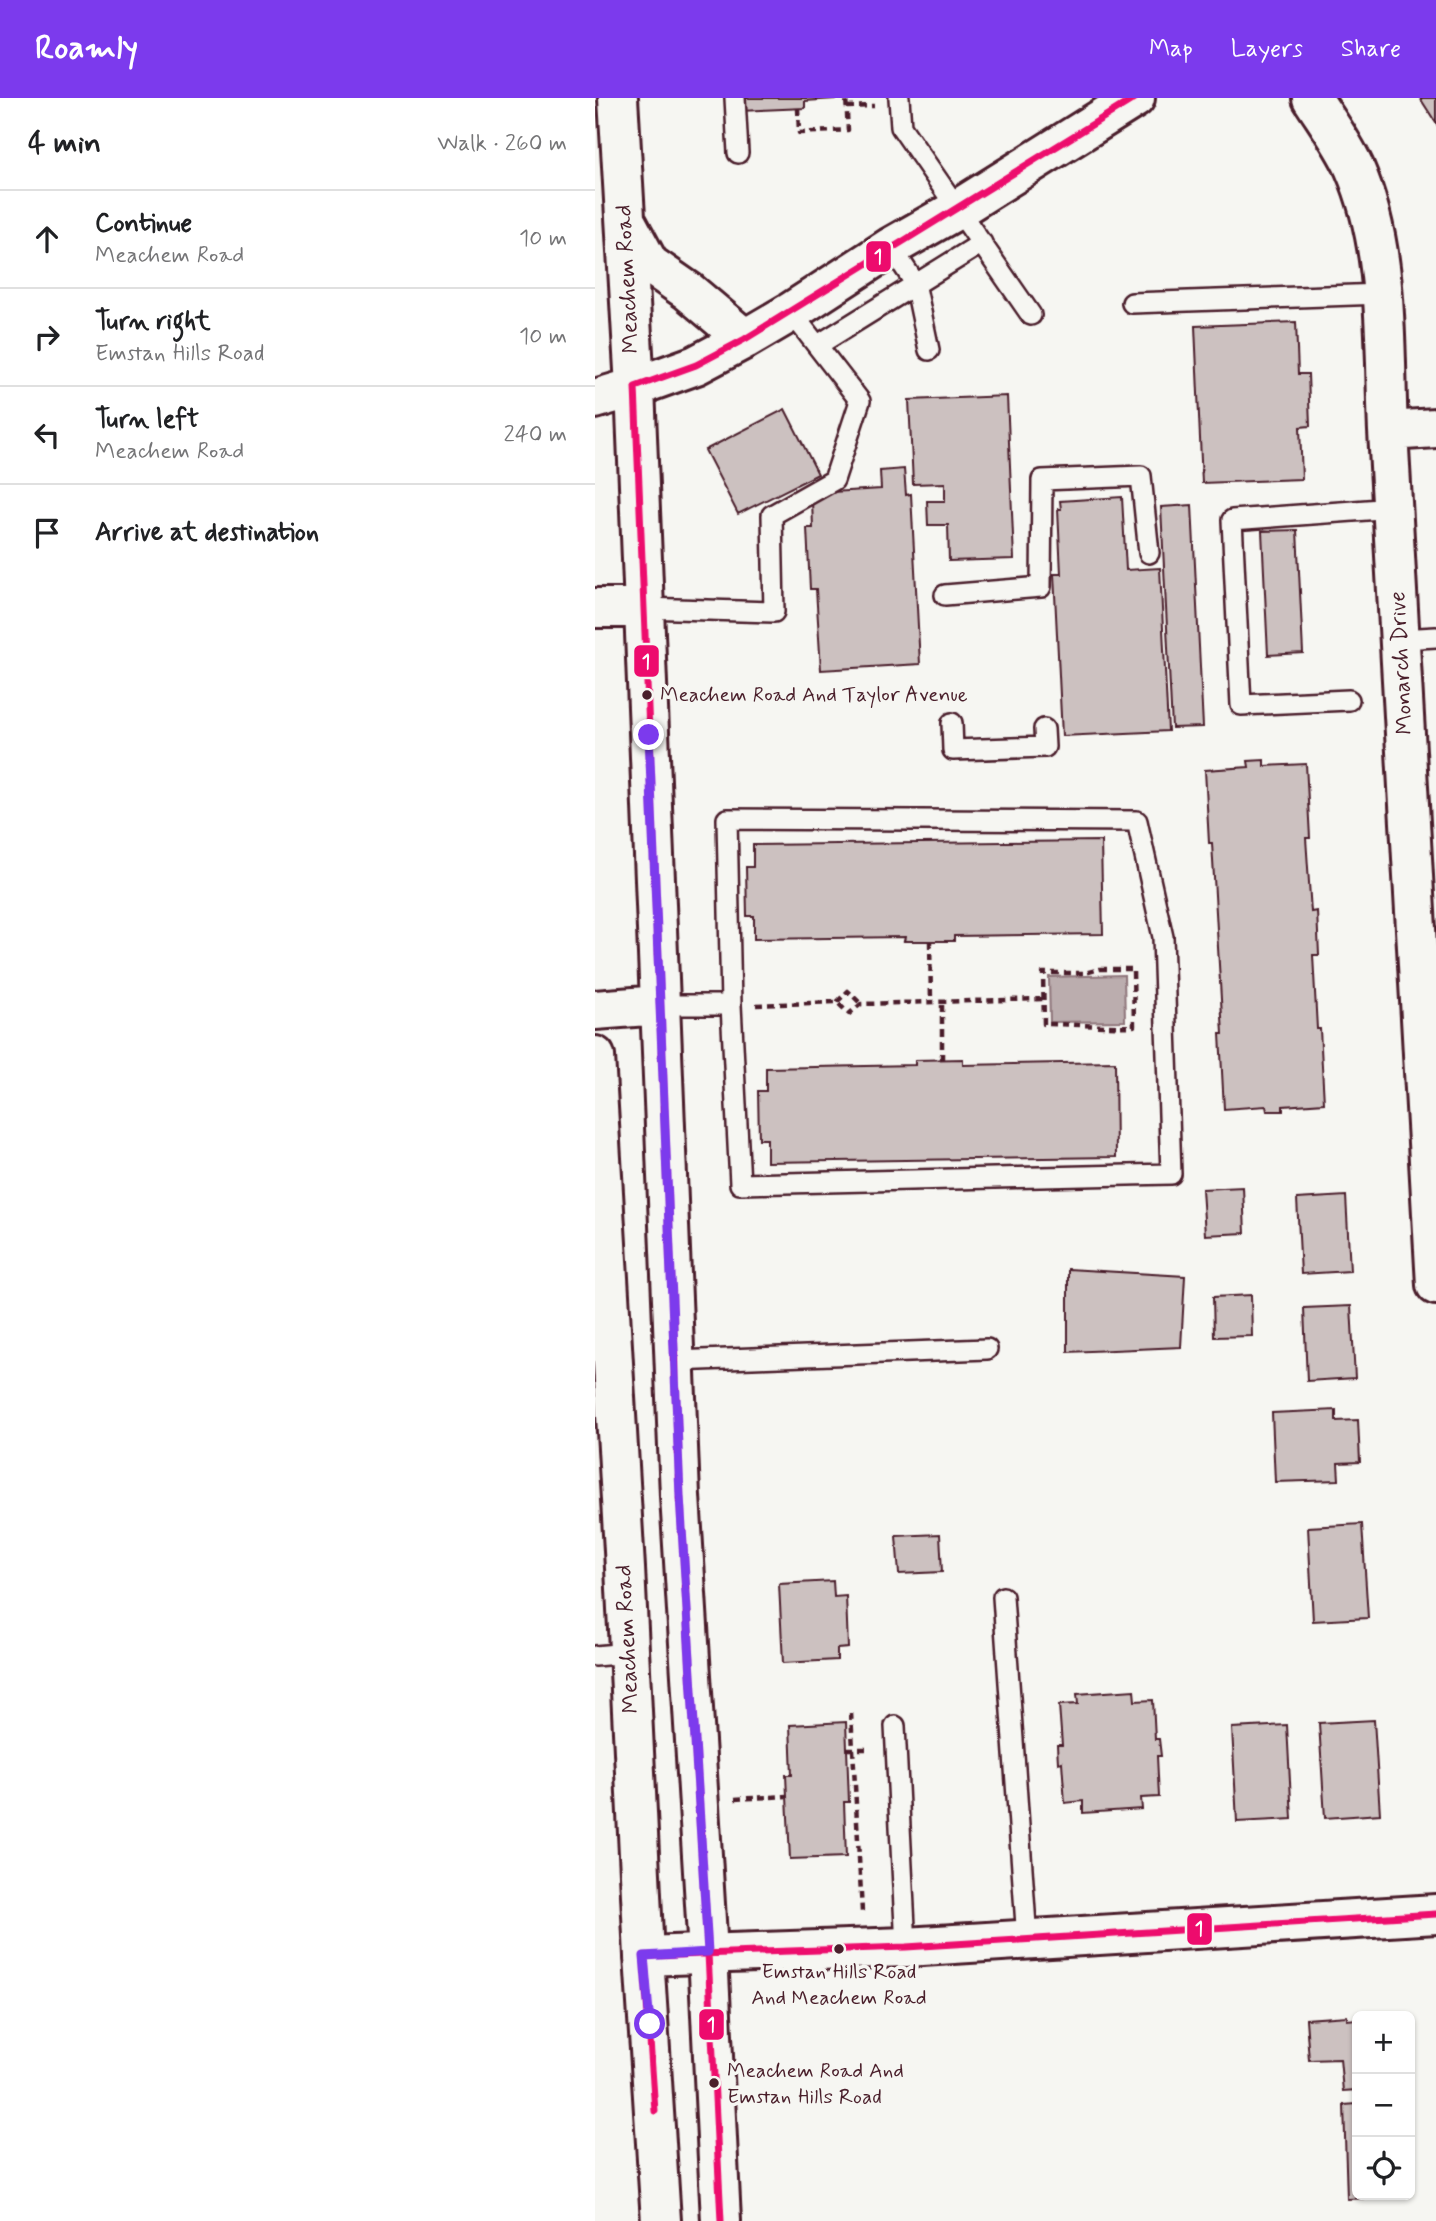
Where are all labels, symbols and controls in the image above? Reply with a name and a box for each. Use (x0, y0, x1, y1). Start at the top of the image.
text: Roamly (35, 27, 138, 71)
text: Map (1149, 34, 1193, 65)
text: Layers (1231, 34, 1303, 65)
text: Share (1341, 34, 1401, 65)
text: 4 min (28, 124, 101, 163)
text: Walk · 260 m (437, 129, 567, 159)
street label: Meachem Road (609, 204, 647, 354)
text: Continue (95, 207, 192, 241)
icon: ahead (28, 220, 66, 258)
text: 10 m (519, 224, 567, 254)
line badge: 1 (865, 240, 892, 273)
text: Meachem Road (95, 241, 244, 271)
text: 1 (874, 245, 882, 270)
text: Turn right (95, 305, 211, 339)
icon: right (28, 318, 66, 356)
text: 10 m (519, 322, 567, 352)
text: Emstan Hills Road (95, 339, 265, 369)
text: Turn left (95, 403, 199, 437)
icon: left (28, 416, 66, 454)
text: 240 m (503, 420, 567, 450)
text: Meachem Road (95, 437, 244, 467)
icon: arrive (28, 514, 66, 552)
text: Arrive at destination (95, 516, 319, 550)
street label: Monarch Drive (1383, 591, 1421, 735)
line badge: 1 (633, 644, 660, 678)
text: 1 (642, 650, 650, 675)
place label: Meachem Road And Taylor Avenue (660, 681, 968, 709)
marker: Meachem Road And Taylor Avenue (640, 688, 654, 702)
route end (633, 719, 664, 750)
street label: Meachem Road (609, 1564, 647, 1714)
line badge: 1 (1186, 1912, 1213, 1946)
text: 1 (1195, 1917, 1203, 1942)
marker: Emstan Hills Road And Meachem Road (832, 1942, 846, 1956)
place label: Emstan Hills Road And Meachem Road (751, 1958, 927, 2012)
route start (634, 2008, 665, 2039)
line badge: 1 (698, 2008, 725, 2041)
map controls (1352, 2011, 1415, 2200)
button: + (1352, 2011, 1415, 2074)
text: 1 (707, 2013, 715, 2038)
place label: Meachem Road And Emstan Hills Road (727, 2057, 904, 2111)
button: − (1352, 2074, 1415, 2137)
marker: Meachem Road And Emstan Hills Road (707, 2076, 721, 2090)
button: locate (1352, 2137, 1415, 2200)

